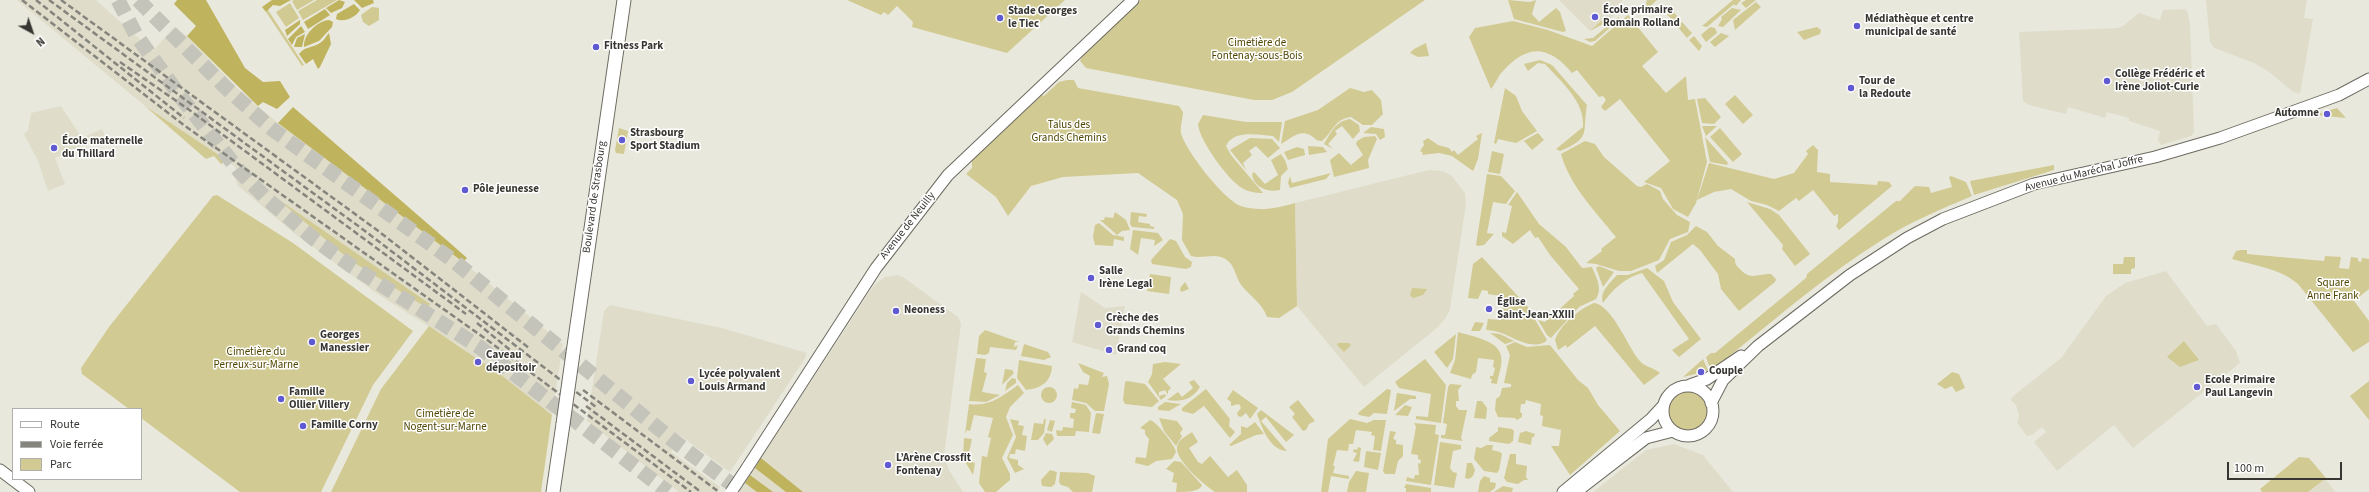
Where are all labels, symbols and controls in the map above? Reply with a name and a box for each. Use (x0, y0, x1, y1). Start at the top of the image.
place label: École primaire Romain Rolland (1603, 4, 1680, 30)
place label: Stade Georges le Tiec (1008, 5, 1077, 31)
north arrow (12, 12, 52, 52)
marker: École primaire Romain Rolland (1590, 12, 1600, 22)
marker: Stade Georges le Tiec (995, 13, 1005, 23)
place label: Médiathèque et centre municipal de santé (1865, 13, 1974, 39)
marker: Médiathèque et centre municipal de santé (1852, 21, 1862, 31)
text: N (32, 33, 48, 50)
park label: Cimetière de Fontenay-sous-Bois (1212, 37, 1302, 63)
place label: Fitness Park (604, 40, 663, 54)
marker: Fitness Park (591, 42, 601, 52)
place label: Collège Frédéric et Irène Joliot-Curie (2115, 68, 2205, 94)
place label: Tour de la Redoute (1859, 75, 1911, 101)
marker: Collège Frédéric et Irène Joliot-Curie (2102, 76, 2112, 86)
marker: Tour de la Redoute (1846, 83, 1856, 93)
place label: Automne (2275, 107, 2319, 121)
marker: Automne (2322, 109, 2332, 119)
park label: Talus des Grands Chemins (1032, 119, 1106, 145)
place label: Strasbourg Sport Stadium (630, 127, 700, 153)
place label: École maternelle du Thillard (62, 135, 143, 161)
marker: Strasbourg Sport Stadium (617, 135, 627, 145)
street label: Boulevard de Strasbourg (581, 140, 609, 254)
marker: École maternelle du Thillard (49, 143, 59, 153)
street label: Avenue du Maréchal Joffre (2024, 153, 2144, 195)
place label: Pôle jeunesse (473, 183, 539, 197)
marker: Pôle jeunesse (460, 185, 470, 195)
street label: Avenue de Neuilly (878, 190, 938, 262)
place label: Salle Irène Legal (1099, 265, 1152, 291)
marker: Salle Irène Legal (1086, 273, 1096, 283)
park label: Square Anne Frank (2307, 277, 2359, 303)
place label: Église Saint-Jean-XXIII (1497, 296, 1574, 322)
place label: Neoness (904, 304, 945, 318)
marker: Église Saint-Jean-XXIII (1484, 304, 1494, 314)
marker: Neoness (891, 306, 901, 316)
place label: Crèche des Grands Chemins (1106, 312, 1185, 338)
marker: Crèche des Grands Chemins (1093, 320, 1103, 330)
place label: Georges Manessier (320, 329, 369, 355)
marker: Georges Manessier (307, 337, 317, 347)
place label: Grand coq (1117, 343, 1166, 357)
marker: Grand coq (1104, 345, 1114, 355)
park label: Cimetière du Perreux-sur-Marne (214, 346, 298, 372)
place label: Caveau dépositoir (486, 349, 536, 375)
marker: Caveau dépositoir (473, 357, 483, 367)
place label: Couple (1709, 365, 1743, 379)
marker: Couple (1696, 367, 1706, 377)
place label: Lycée polyvalent Louis Armand (699, 368, 780, 394)
place label: Ecole Primaire Paul Langevin (2205, 374, 2275, 400)
marker: Lycée polyvalent Louis Armand (686, 376, 696, 386)
marker: Ecole Primaire Paul Langevin (2192, 382, 2202, 392)
place label: Famille Ollier Villery (289, 386, 349, 412)
marker: Famille Ollier Villery (276, 394, 286, 404)
legend (12, 408, 142, 480)
park label: Cimetière de Nogent-sur-Marne (403, 408, 487, 434)
text: Route (50, 416, 80, 433)
place label: Famille Corny (311, 419, 378, 433)
marker: Famille Corny (298, 421, 308, 431)
text: Voie ferrée (50, 436, 103, 453)
place label: L’Arène Crossfit Fontenay (896, 452, 971, 478)
scale bar (2229, 454, 2344, 480)
text: Parc (50, 456, 72, 473)
marker: L’Arène Crossfit Fontenay (883, 460, 893, 470)
text: 100 m (2234, 460, 2264, 477)

